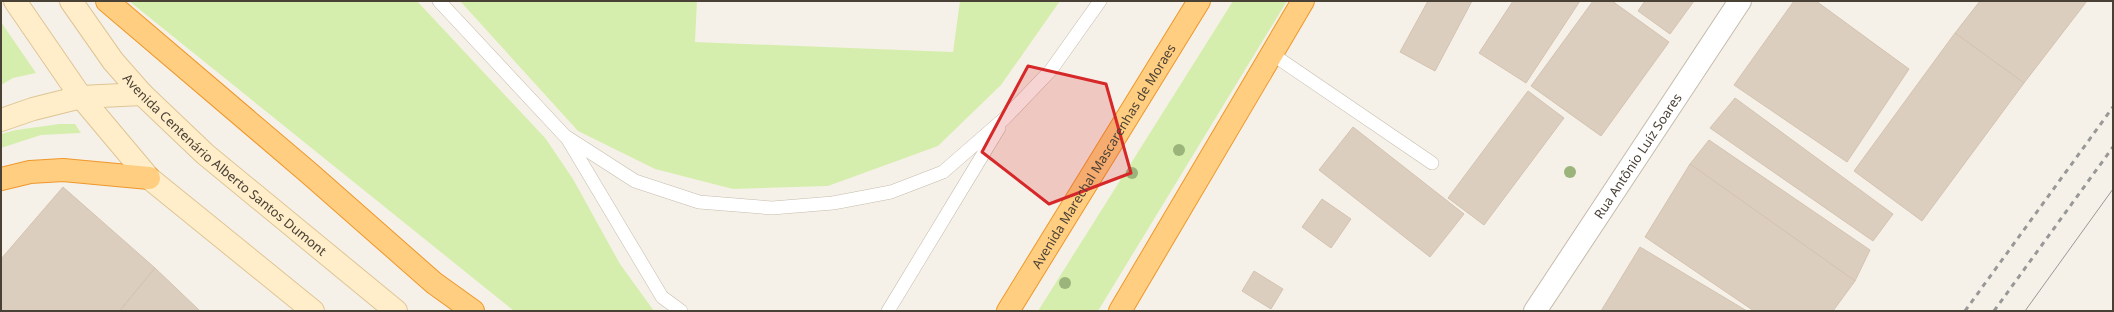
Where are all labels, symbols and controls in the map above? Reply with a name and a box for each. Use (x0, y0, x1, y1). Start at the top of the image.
street label: Avenida Marechal Mascarenhas de Moraes (1027, 40, 1180, 272)
street label: Avenida Centenário Alberto Santos Dumont (119, 70, 331, 260)
street label: Rua Antônio Luíz Soares (1589, 90, 1686, 222)

